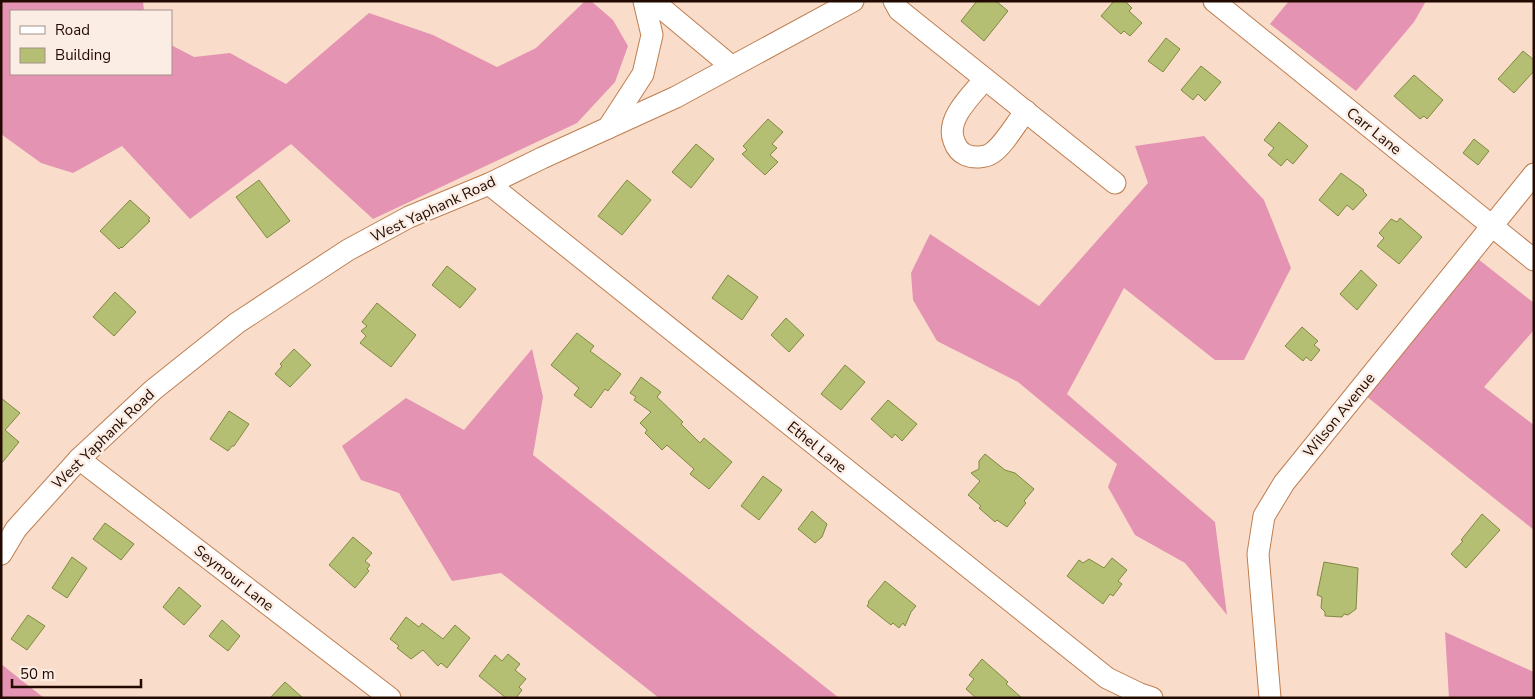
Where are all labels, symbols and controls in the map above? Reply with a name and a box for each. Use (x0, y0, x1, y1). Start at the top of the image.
legend (10, 10, 172, 75)
text: Road (55, 20, 90, 40)
text: Building (55, 45, 111, 65)
street label: Carr Lane (1342, 103, 1406, 159)
street label: West Yaphank Road (367, 171, 499, 247)
street label: Wilson Avenue (1299, 369, 1379, 461)
street label: West Yaphank Road (47, 385, 159, 493)
street label: Ethel Lane (783, 417, 851, 477)
street label: Seymour Lane (190, 540, 278, 616)
scale bar (12, 656, 141, 688)
text: 50 m (20, 664, 55, 684)

